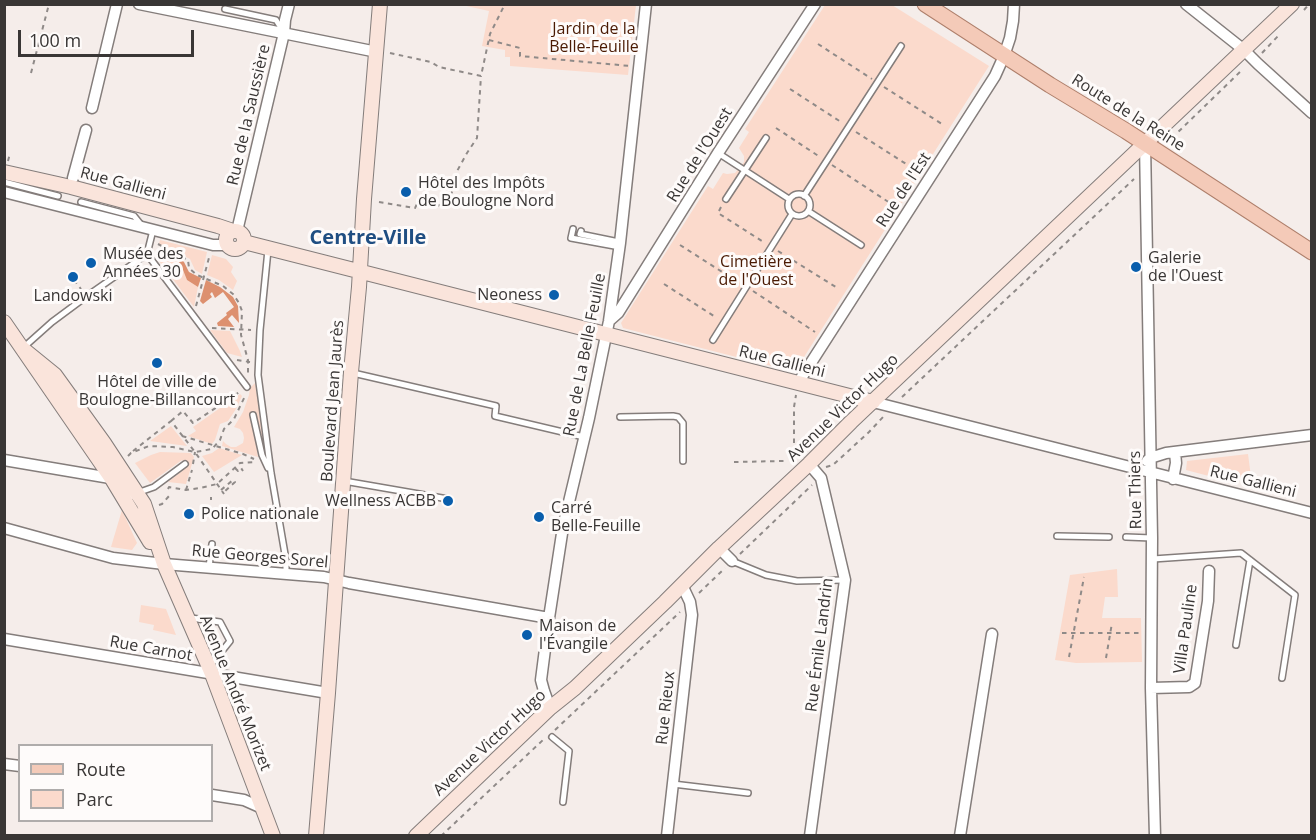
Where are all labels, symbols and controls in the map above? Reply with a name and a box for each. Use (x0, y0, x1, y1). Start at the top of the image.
scale bar (21, 18, 196, 56)
park label: Jardin de la Belle-Feuille (549, 19, 639, 57)
text: 100 m (29, 28, 81, 52)
street label: Rue de la Saussière (223, 43, 275, 187)
street label: Route de la Reine (1068, 70, 1188, 156)
street label: Rue de l'Ouest (663, 104, 737, 206)
street label: Rue de l'Est (873, 149, 935, 231)
street label: Rue Gallieni (78, 163, 168, 205)
place label: Hôtel des Impôts de Boulogne Nord (418, 173, 554, 211)
marker: Hôtel des Impôts de Boulogne Nord (399, 185, 413, 199)
district label: Centre-Ville (310, 226, 426, 250)
place label: Musée des Années 30 (103, 244, 183, 282)
place label: Galerie de l'Ouest (1148, 248, 1223, 286)
park label: Cimetière de l'Ouest (718, 252, 794, 290)
marker: Musée des Années 30 (84, 256, 98, 270)
marker: Galerie de l'Ouest (1129, 260, 1143, 274)
marker: Landowski (66, 270, 80, 284)
street label: Rue de La Belle Feuille (560, 272, 610, 438)
place label: Neoness (477, 285, 542, 305)
place label: Landowski (34, 286, 112, 306)
marker: Neoness (547, 288, 561, 302)
street label: Boulevard Jean Jaurès (318, 319, 348, 483)
street label: Rue Gallieni (737, 342, 827, 382)
street label: Avenue Victor Hugo (783, 350, 903, 466)
marker: Hôtel de ville de Boulogne-Billancourt (150, 356, 164, 370)
place label: Hôtel de ville de Boulogne-Billancourt (79, 372, 235, 410)
street label: Rue Thiers (1126, 451, 1146, 529)
street label: Rue Gallieni (1208, 462, 1298, 502)
place label: Wellness ACBB (325, 491, 436, 511)
marker: Wellness ACBB (441, 494, 455, 508)
place label: Carré Belle-Feuille (551, 498, 641, 536)
place label: Police nationale (201, 504, 319, 524)
marker: Police nationale (182, 507, 196, 521)
marker: Carré Belle-Feuille (532, 510, 546, 524)
street label: Rue Georges Sorel (191, 541, 329, 573)
street label: Rue Émile Landrin (802, 577, 838, 713)
street label: Villa Pauline (1170, 583, 1202, 675)
street label: Avenue André Morizet (195, 612, 275, 774)
place label: Maison de l'Évangile (539, 616, 616, 654)
marker: Maison de l'Évangile (520, 628, 534, 642)
street label: Rue Carnot (108, 632, 194, 666)
street label: Rue Rieux (653, 670, 679, 746)
street label: Avenue Victor Hugo (430, 686, 550, 800)
legend (18, 744, 213, 822)
text: Route (76, 757, 126, 781)
text: Parc (76, 787, 113, 811)

